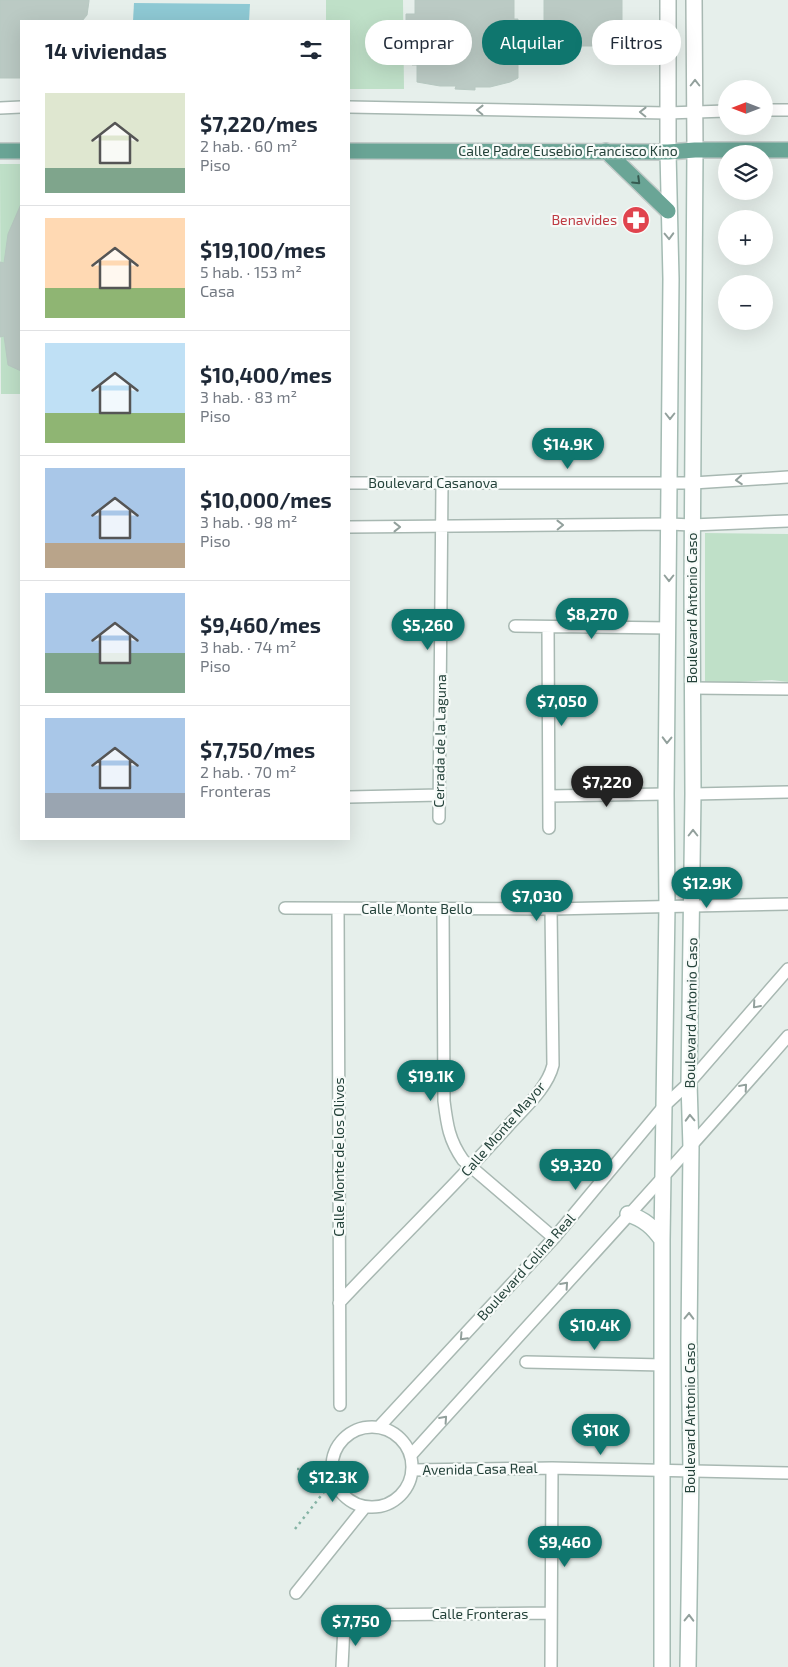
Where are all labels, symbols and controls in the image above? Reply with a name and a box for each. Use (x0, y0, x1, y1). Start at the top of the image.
chip: Comprar (365, 20, 472, 65)
chip: Alquilar (482, 20, 582, 65)
chip: Filtros (592, 20, 681, 65)
icon: filters (297, 36, 325, 64)
text: 14 viviendas (45, 38, 167, 63)
one-way arrow (689, 79, 700, 87)
north arrow (718, 80, 772, 135)
map controls (718, 80, 773, 330)
one-way arrow (476, 104, 484, 115)
one-way arrow (638, 107, 646, 117)
text: $7,220/mes (200, 111, 318, 136)
icon: home (85, 113, 145, 173)
text: 2 hab. · 60 m² (200, 136, 297, 155)
street label: Calle Padre Eusebio Francisco Kino (458, 142, 678, 159)
button: layers (718, 145, 773, 200)
text: Piso (200, 155, 231, 174)
one-way arrow (632, 175, 641, 184)
pharmacy icon: Benavides (621, 205, 651, 235)
button: + (718, 210, 773, 265)
place label: Benavides (551, 211, 617, 228)
one-way arrow (664, 232, 675, 240)
text: $19,100/mes (200, 237, 326, 262)
icon: home (85, 238, 145, 298)
text: 5 hab. · 153 m² (200, 262, 302, 281)
button: − (718, 275, 773, 330)
text: Casa (200, 281, 235, 300)
text: $10,400/mes (200, 362, 332, 387)
icon: home (85, 363, 145, 423)
text: 3 hab. · 83 m² (200, 387, 297, 406)
text: Piso (200, 406, 231, 425)
one-way arrow (665, 412, 675, 420)
pin: $14.9K (527, 428, 609, 470)
text: $14.9K (543, 434, 593, 453)
street label: Boulevard Casanova (368, 474, 498, 491)
one-way arrow (735, 474, 743, 485)
text: $10,000/mes (200, 487, 332, 512)
icon: home (85, 488, 145, 548)
text: 3 hab. · 98 m² (200, 512, 297, 531)
one-way arrow (556, 520, 564, 530)
one-way arrow (394, 522, 402, 532)
text: Piso (200, 531, 231, 550)
street label: Boulevard Antonio Caso (683, 532, 700, 684)
one-way arrow (664, 574, 674, 582)
pin: $8,270 (551, 598, 633, 640)
text: $8,270 (567, 604, 617, 623)
pin: $5,260 (387, 608, 469, 651)
text: $9,460/mes (200, 612, 321, 637)
icon: home (85, 613, 145, 673)
text: $5,260 (403, 615, 453, 634)
text: 3 hab. · 74 m² (200, 637, 296, 656)
text: Piso (200, 656, 231, 675)
street label: Cerrada de la Laguna (430, 674, 449, 808)
pin: $7,050 (521, 684, 603, 727)
text: $7,050 (537, 691, 587, 710)
text: $7,750/mes (200, 737, 315, 762)
one-way arrow (662, 737, 672, 745)
icon: home (85, 738, 145, 798)
text: 2 hab. · 70 m² (200, 762, 296, 781)
pin: $7,220 (566, 766, 648, 808)
text: $7,220 (582, 772, 632, 791)
text: Fronteras (200, 781, 271, 800)
one-way arrow (688, 829, 698, 837)
pin: $12.9K (666, 866, 748, 909)
text: $12.9K (683, 873, 731, 892)
pin: $7,030 (496, 880, 578, 922)
text: $7,030 (512, 886, 562, 905)
street label: Calle Monte Bello (361, 900, 473, 917)
street label: Boulevard Antonio Caso (681, 937, 700, 1089)
one-way arrow (753, 1000, 762, 1009)
pin: $19.1K (390, 1060, 472, 1102)
text: $19.1K (408, 1066, 454, 1085)
street label: Calle Monte de los Olivos (330, 1077, 347, 1237)
street label: Calle Monte Mayor (457, 1078, 549, 1179)
one-way arrow (738, 1083, 747, 1092)
one-way arrow (685, 1114, 695, 1122)
pin: $9,320 (535, 1148, 617, 1191)
text: $9,320 (550, 1155, 602, 1174)
street label: Boulevard Colina Real (473, 1209, 579, 1324)
one-way arrow (559, 1281, 568, 1290)
pin: $10.4K (554, 1308, 636, 1351)
one-way arrow (684, 1312, 694, 1320)
text: $10.4K (570, 1315, 620, 1334)
one-way arrow (460, 1331, 469, 1340)
street label: Boulevard Antonio Caso (681, 1342, 698, 1494)
pin: $10K (571, 1414, 631, 1456)
one-way arrow (438, 1415, 447, 1424)
text: $10K (583, 1420, 619, 1439)
street label: Avenida Casa Real (422, 1459, 539, 1478)
pin: $12.3K (292, 1460, 374, 1503)
text: $12.3K (309, 1467, 357, 1486)
pin: $9,460 (524, 1526, 606, 1568)
text: $9,460 (539, 1532, 591, 1551)
pin: $7,750 (315, 1604, 397, 1647)
street label: Calle Fronteras (432, 1605, 528, 1622)
text: $7,750 (332, 1611, 380, 1630)
one-way arrow (684, 1614, 694, 1622)

